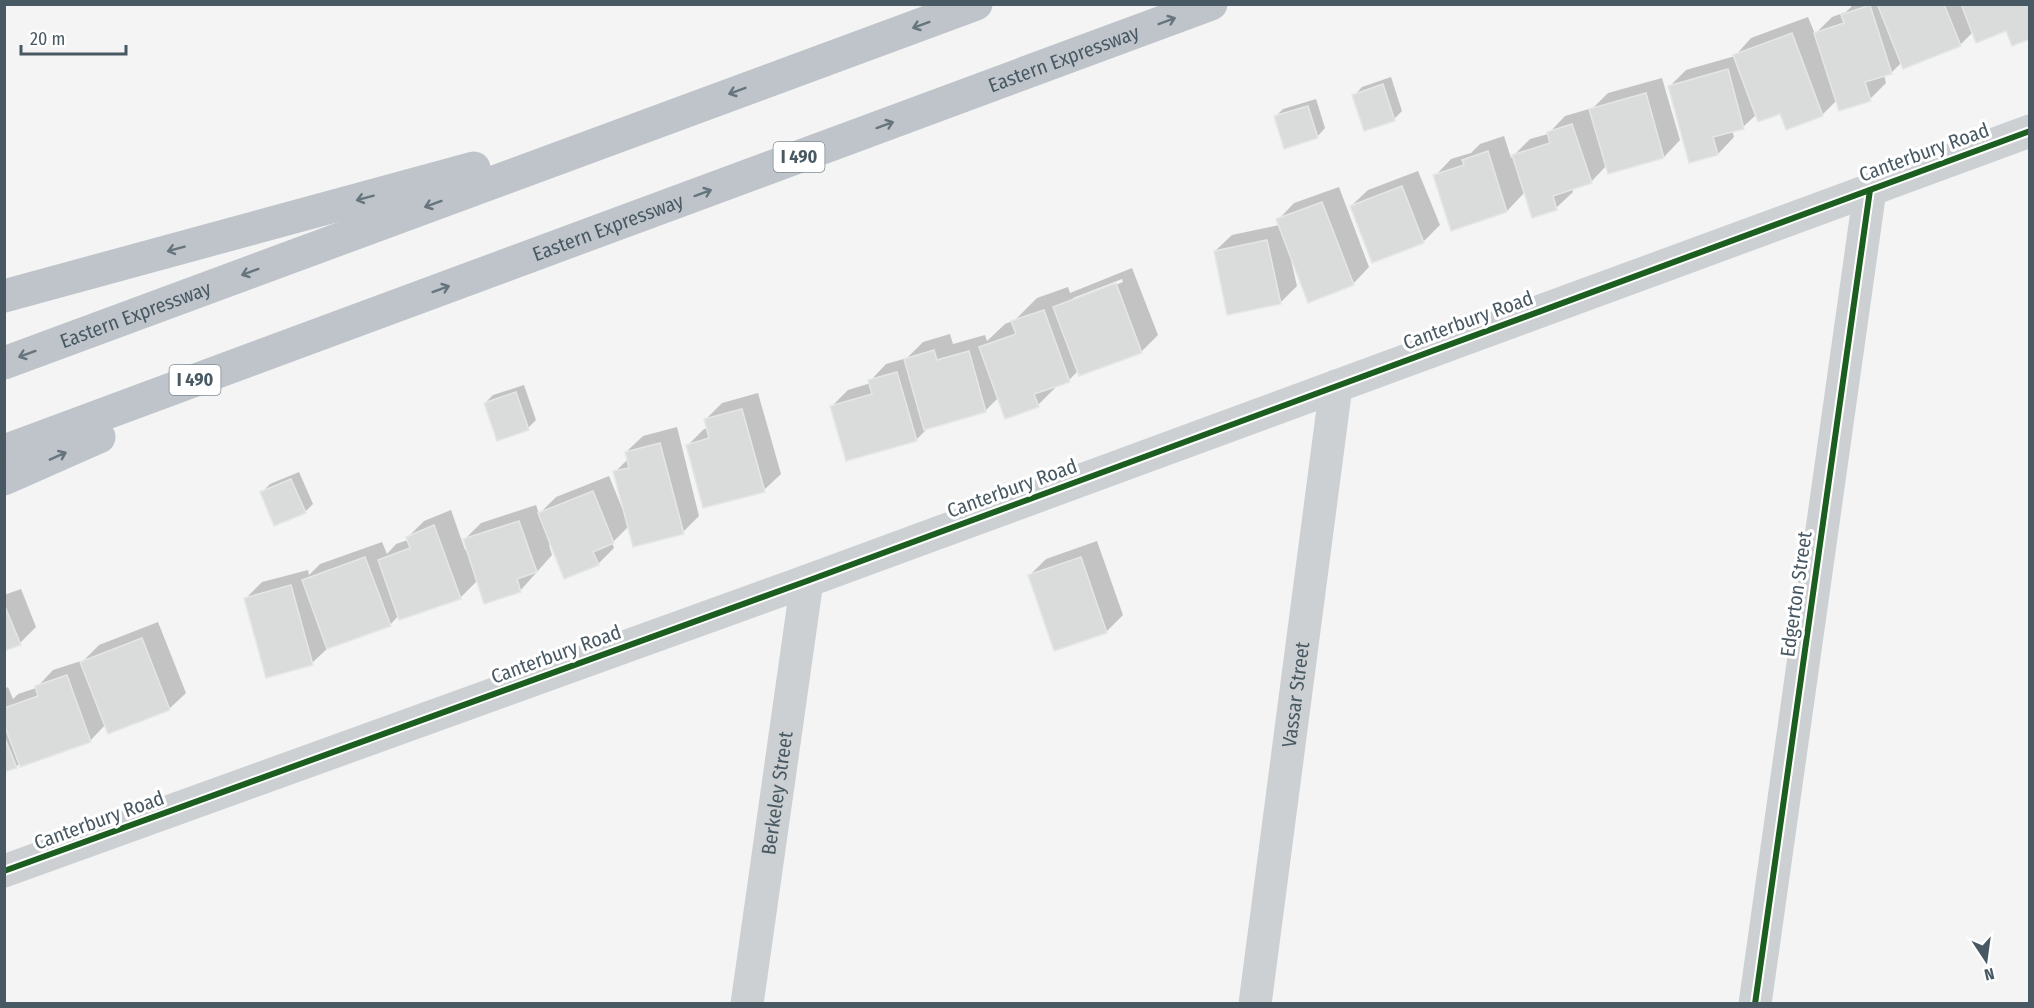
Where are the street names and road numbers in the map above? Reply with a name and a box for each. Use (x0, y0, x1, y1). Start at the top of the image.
street label: Eastern Expressway (985, 20, 1142, 97)
street label: Canterbury Road (1856, 117, 1992, 187)
road number: I 490 (774, 142, 824, 172)
street label: Eastern Expressway (529, 188, 687, 266)
street label: Eastern Expressway (57, 276, 214, 353)
street label: Canterbury Road (1400, 285, 1536, 355)
road number: I 490 (170, 365, 220, 395)
street label: Canterbury Road (944, 453, 1080, 523)
street label: Edgerton Street (1775, 529, 1817, 658)
street label: Canterbury Road (488, 619, 624, 689)
street label: Vassar Street (1277, 640, 1314, 749)
street label: Berkeley Street (756, 729, 798, 857)
street label: Canterbury Road (31, 785, 167, 855)

